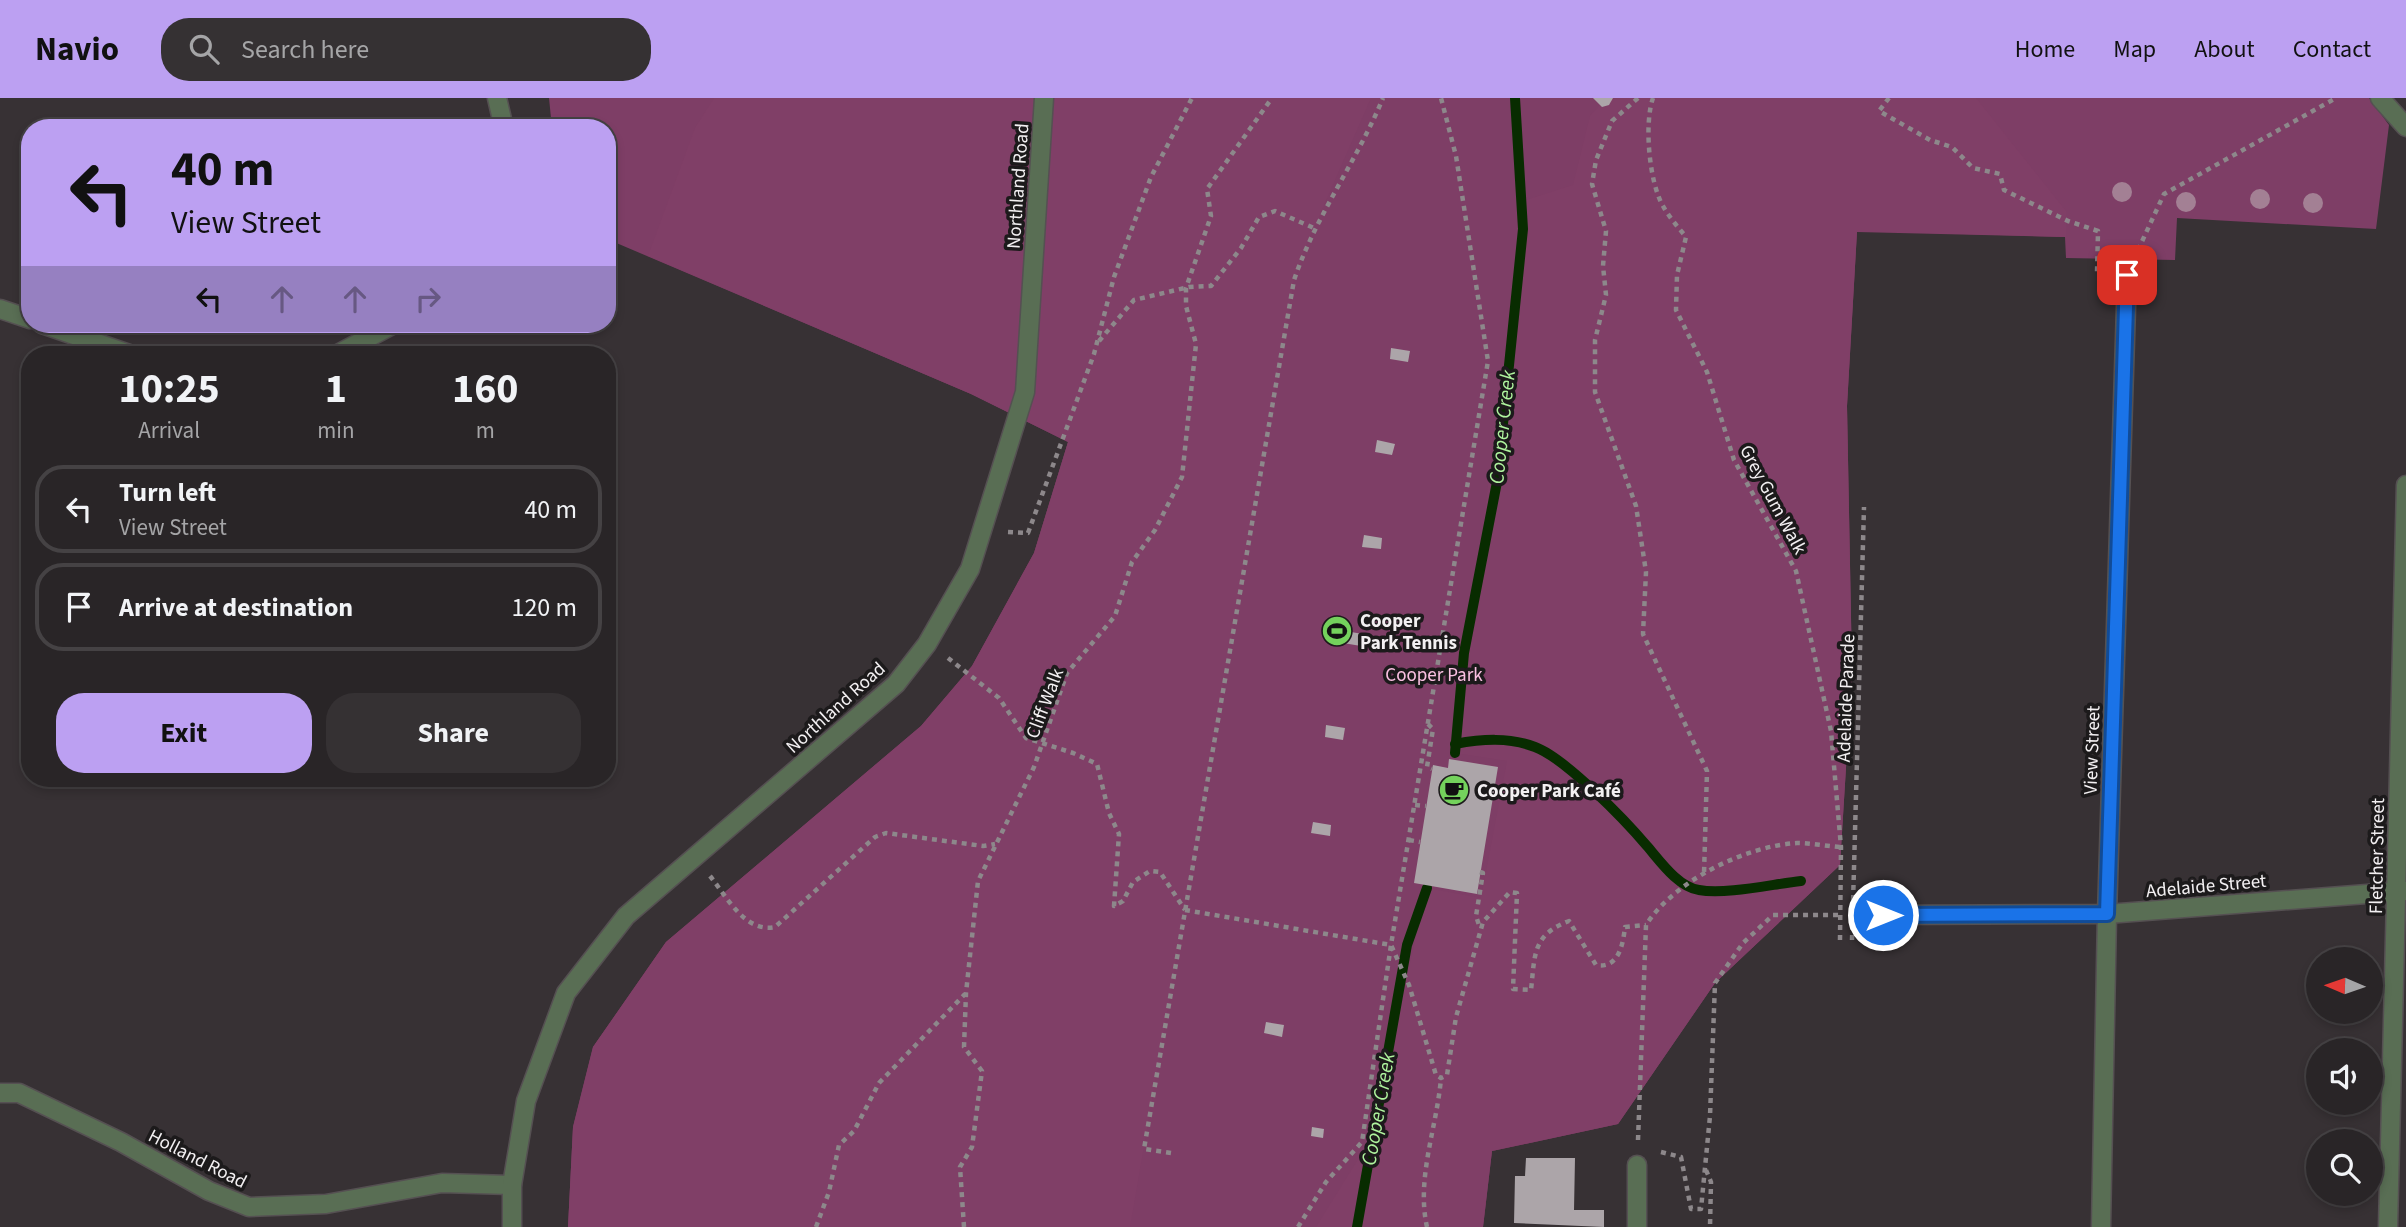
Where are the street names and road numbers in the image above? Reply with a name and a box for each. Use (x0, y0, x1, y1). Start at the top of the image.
street label: Northland Road (1001, 122, 1036, 250)
street label: Grey Gum Walk (1732, 440, 1813, 560)
street label: Adelaide Parade (1831, 633, 1862, 763)
street label: Northland Road (780, 656, 892, 760)
street label: Cliff Walk (1020, 664, 1071, 743)
street label: View Street (2077, 705, 2108, 795)
street label: Fletcher Street (2363, 797, 2392, 914)
street label: Adelaide Street (2145, 868, 2268, 905)
street label: Holland Road (143, 1123, 251, 1196)

